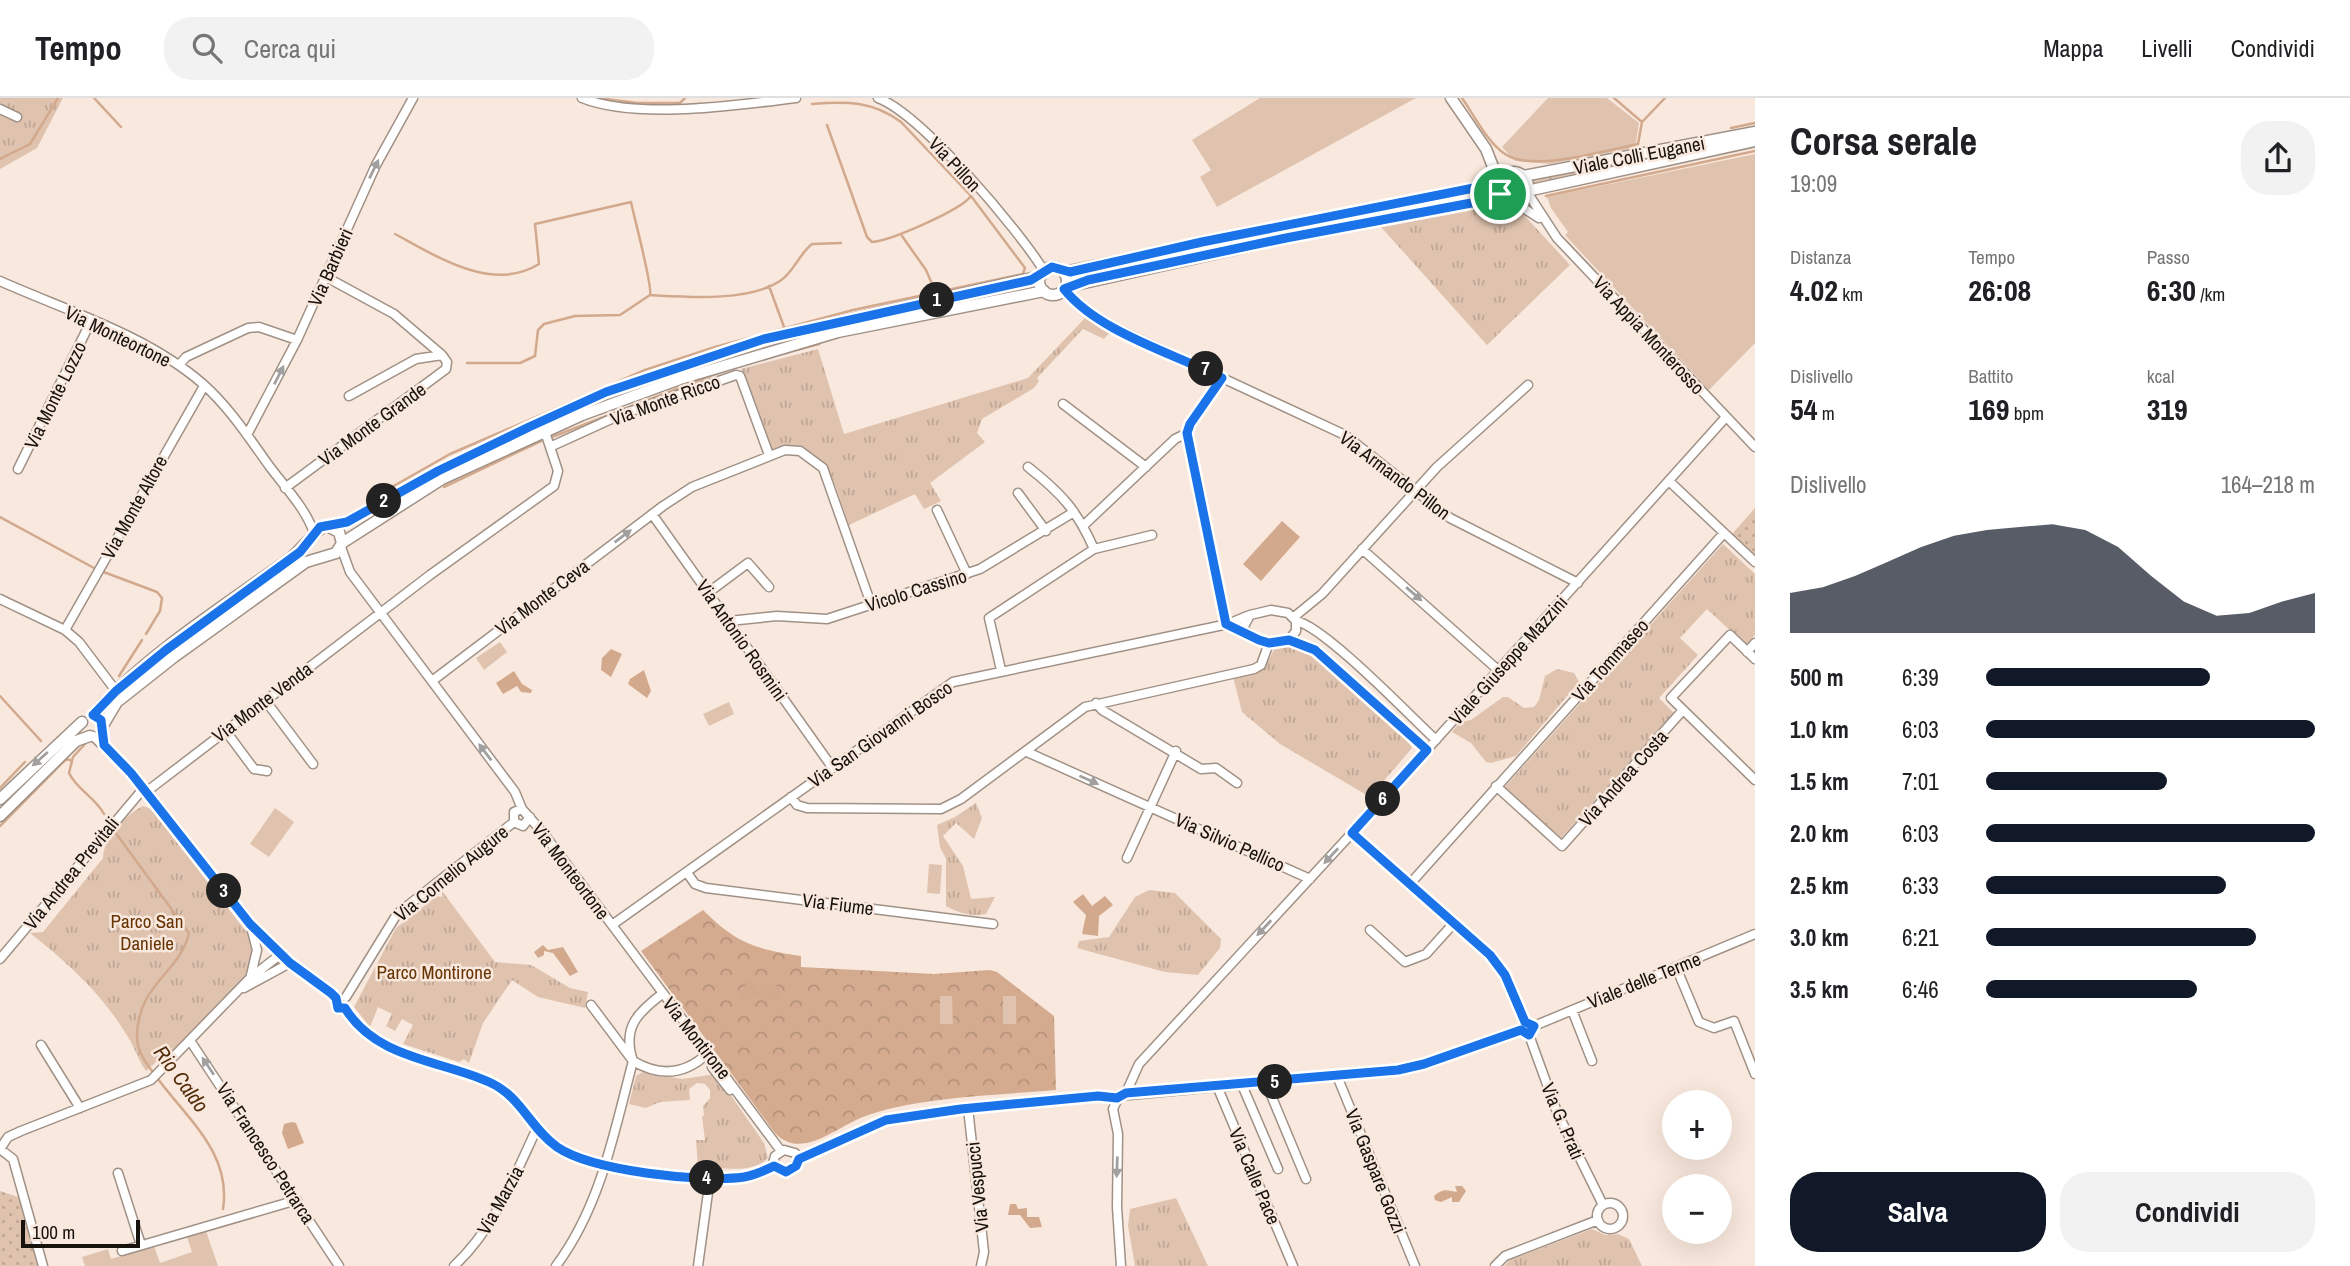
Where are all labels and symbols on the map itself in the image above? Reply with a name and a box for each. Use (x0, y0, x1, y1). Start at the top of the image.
street label: Viale Colli Euganei (1571, 130, 1707, 180)
street label: Via Pillon (923, 131, 987, 197)
one-way arrow (369, 159, 380, 179)
pin (1470, 164, 1530, 224)
street label: Via Barbieri (301, 224, 359, 310)
street label: Via Appia Monterosso (1587, 270, 1711, 400)
pin: 1 (920, 282, 954, 318)
street label: Via Monteortone (61, 299, 175, 373)
street label: Via Monte Lozzo (18, 337, 92, 453)
pin: 7 (1188, 352, 1224, 386)
one-way arrow (274, 365, 285, 385)
street label: Via Monte Ricco (607, 368, 723, 432)
street label: Via Monte Grande (313, 376, 431, 472)
street label: Via Armando Pillon (1334, 425, 1456, 525)
street label: Via Monte Altore (95, 450, 173, 564)
pin: 2 (366, 484, 402, 518)
one-way arrow (613, 528, 631, 543)
street label: Via Monte Ceva (490, 553, 595, 641)
street label: Vicolo Cassino (862, 562, 970, 618)
street label: Via Antonio Rosmini (690, 574, 794, 706)
one-way arrow (1405, 586, 1422, 601)
street label: Viale Giuseppe Mazzini (1443, 590, 1573, 730)
street label: Via Tommaseo (1566, 613, 1654, 707)
street label: Via Monte Venda (207, 656, 318, 748)
street label: Via San Giovanni Bosco (803, 674, 957, 794)
street label: Via Andrea Costa (1573, 724, 1674, 832)
one-way arrow (478, 743, 492, 761)
one-way arrow (32, 751, 49, 767)
one-way arrow (1079, 775, 1100, 786)
pin: 6 (1366, 782, 1400, 816)
street label: Via Silvio Pellico (1171, 806, 1289, 878)
street label: Via Andrea Previtali (17, 811, 125, 935)
street label: Via Monteortone (526, 817, 616, 925)
street label: Via Cornelio Augure (388, 819, 514, 927)
one-way arrow (1324, 847, 1340, 864)
pin: 3 (206, 874, 242, 908)
street label: Via Fiume (801, 887, 875, 921)
park label: Parco San Daniele (111, 908, 183, 956)
one-way arrow (1256, 919, 1272, 936)
street label: Viale delle Terme (1584, 945, 1704, 1015)
park label: Parco Montirone (376, 959, 492, 985)
street label: Via Montirone (657, 992, 737, 1084)
water label: Rio Caldo (147, 1039, 216, 1118)
one-way arrow (202, 1056, 215, 1075)
pin: 5 (1258, 1065, 1292, 1100)
street label: Via Francesco Petrarca (211, 1077, 322, 1229)
street label: Via G. Prati (1535, 1079, 1591, 1163)
street label: Via Gaspare Gozzi (1339, 1105, 1413, 1237)
street label: Via Calle Pace (1223, 1124, 1287, 1228)
street label: Via Vespucci (959, 1141, 995, 1233)
one-way arrow (1111, 1156, 1122, 1178)
pin: 4 (690, 1160, 724, 1196)
street label: Via Marzia (470, 1161, 530, 1239)
scale bar (21, 1217, 140, 1249)

